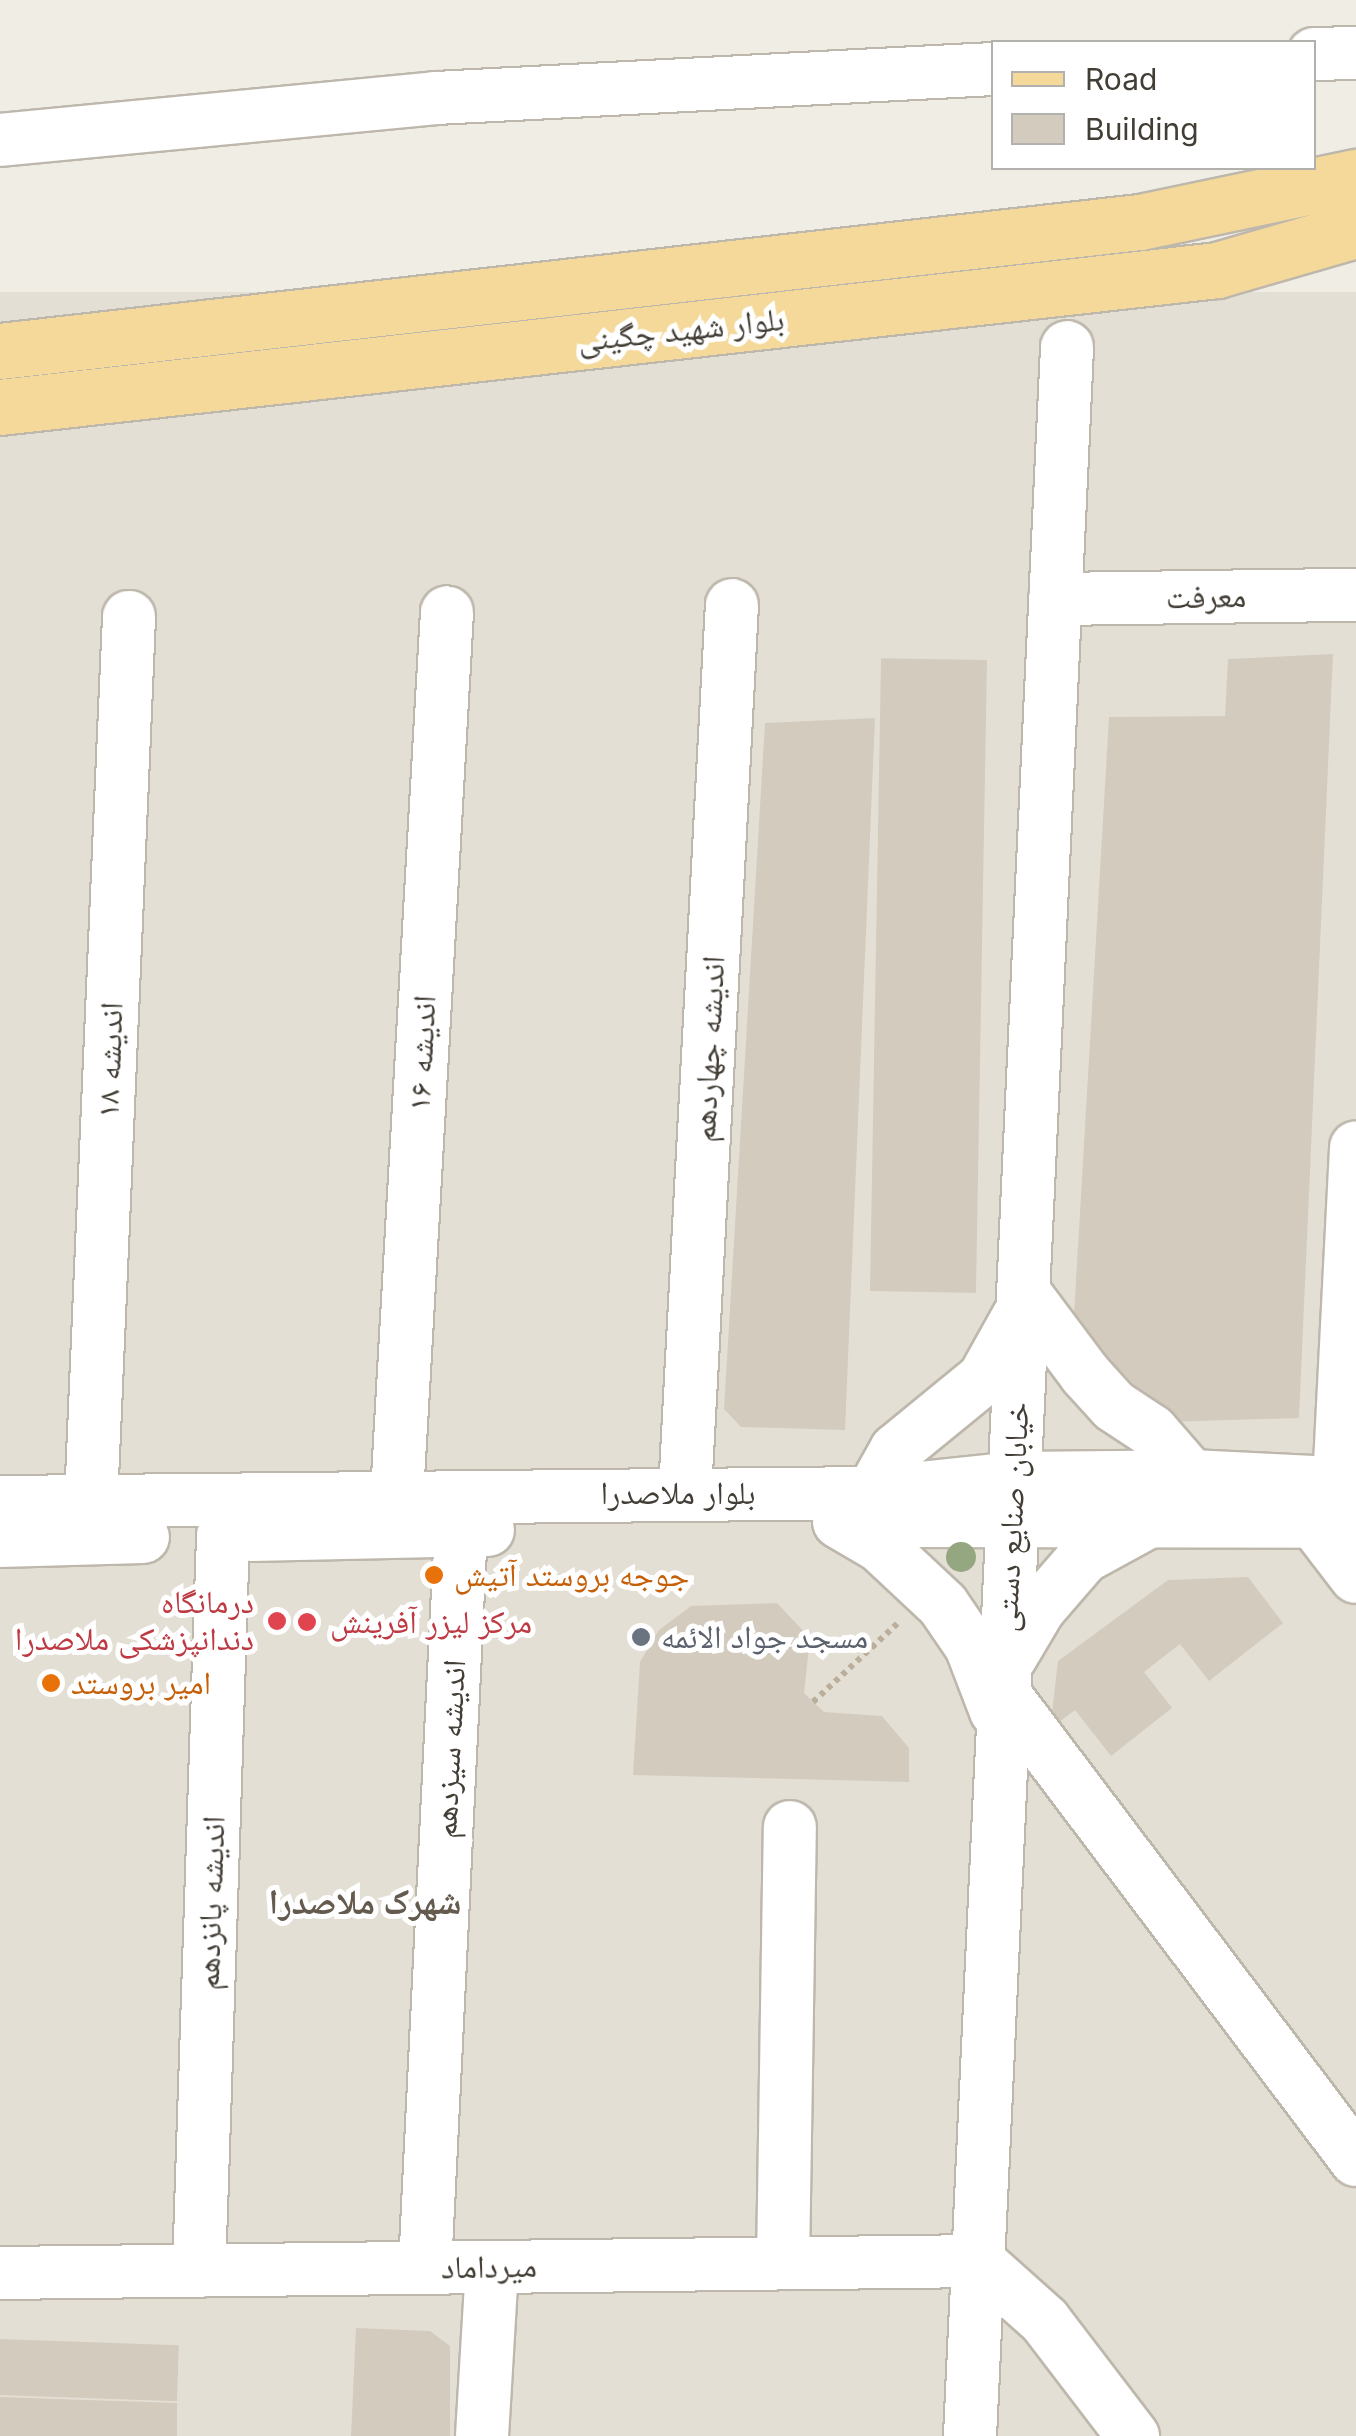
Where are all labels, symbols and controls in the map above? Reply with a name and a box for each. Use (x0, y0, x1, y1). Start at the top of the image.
legend (991, 40, 1316, 170)
text: Road (1085, 61, 1157, 97)
text: Building (1085, 111, 1199, 147)
street label: بلوار شهید چگینی (576, 300, 786, 360)
street label: معرفت (1165, 577, 1247, 617)
street label: اندیشه چهاردهم (685, 955, 733, 1143)
street label: اندیشه ۱۶ (400, 994, 444, 1112)
street label: اندیشه ۱۸ (89, 1001, 131, 1119)
street label: خیابان صنایع دستی (987, 1401, 1037, 1633)
street label: بلوار ملاصدرا (601, 1474, 755, 1512)
place label: جوجه بروستد آتیش (454, 1556, 689, 1594)
marker: جوجه بروستد آتیش (423, 1564, 445, 1586)
place label: درمانگاه دندانپزشکی ملاصدرا (15, 1584, 254, 1659)
place label: مرکز لیزر آفرینش (330, 1603, 532, 1641)
marker: درمانگاه دندانپزشکی ملاصدرا (264, 1608, 290, 1634)
marker: مرکز لیزر آفرینش (294, 1609, 320, 1635)
place label: مسجد جواد الائمه (661, 1618, 868, 1656)
marker: مسجد جواد الائمه (630, 1626, 652, 1648)
street label: اندیشه سیزدهم (426, 1659, 474, 1839)
place label: امیر بروستد (71, 1664, 211, 1702)
marker: امیر بروستد (40, 1672, 62, 1694)
street label: اندیشه پانزدهم (189, 1815, 233, 1991)
district label: شهرک ملاصدرا (268, 1880, 462, 1922)
street label: میرداماد (441, 2247, 537, 2287)

